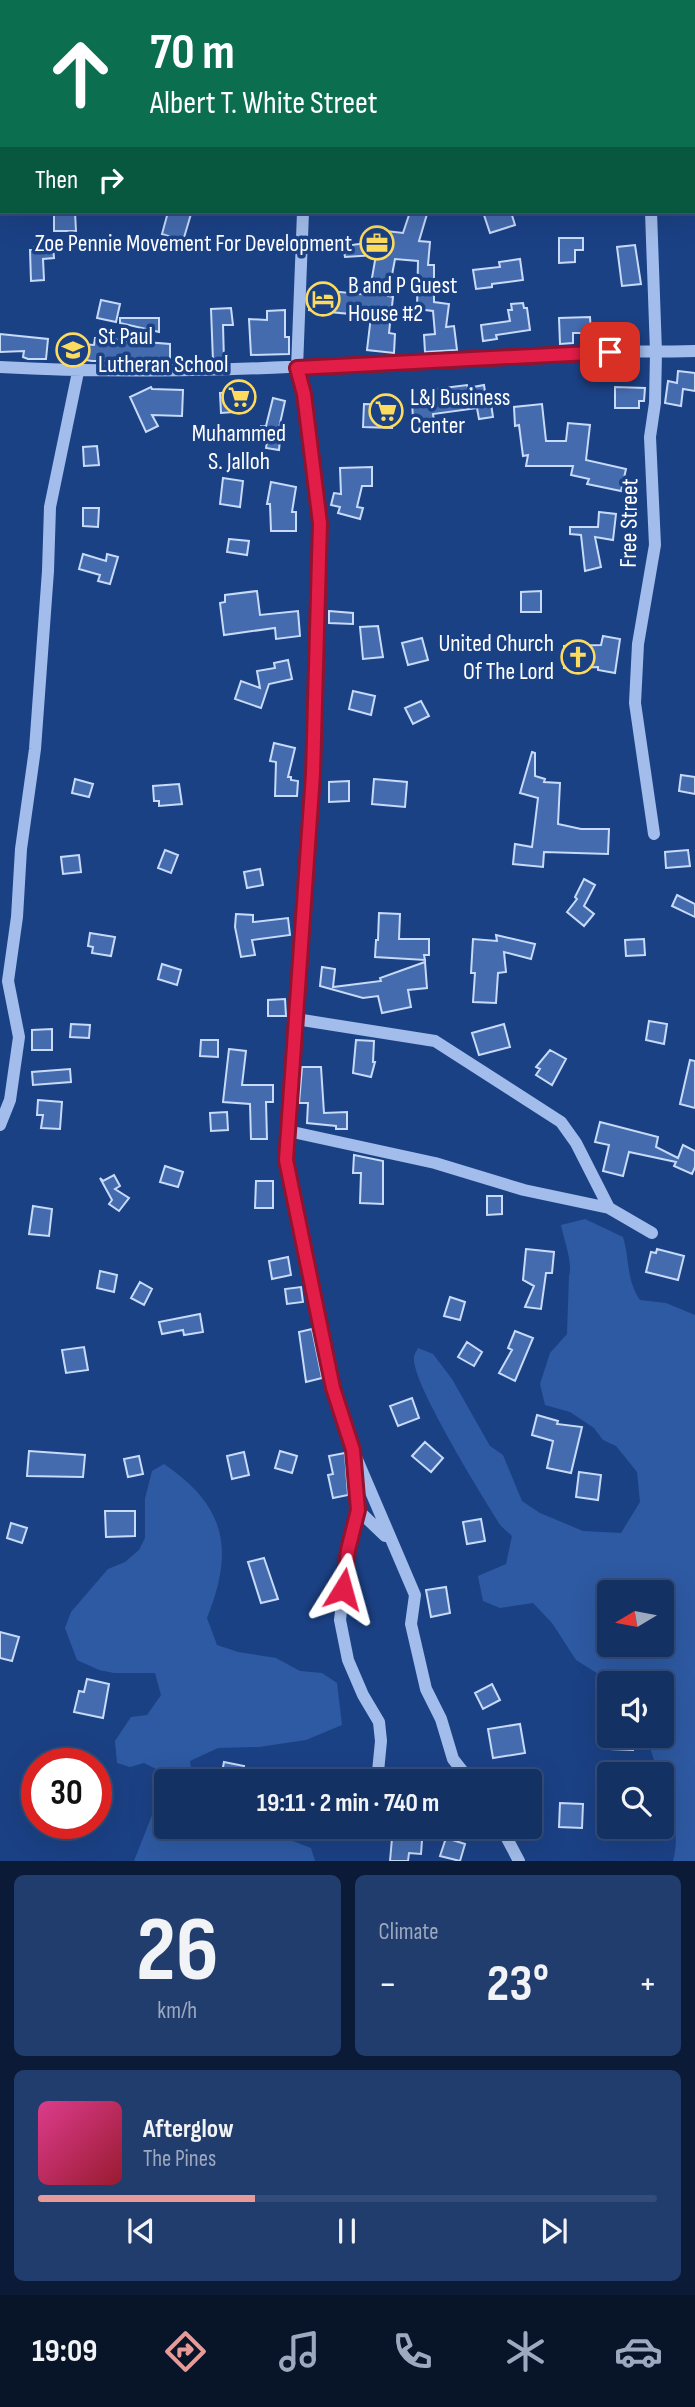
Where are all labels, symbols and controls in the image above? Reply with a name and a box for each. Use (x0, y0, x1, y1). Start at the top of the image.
text: 70 m (150, 24, 235, 83)
icon: ahead (35, 28, 126, 119)
text: Albert T. White Street (150, 84, 378, 123)
icon: right (92, 161, 130, 199)
text: Then (35, 165, 78, 196)
office icon: Zoe Pennie Movement For Development (358, 224, 396, 262)
place label: Zoe Pennie Movement For Development (35, 229, 352, 258)
place label: B and P Guest House #2 (348, 271, 457, 328)
hotel icon: B and P Guest House #2 (304, 280, 342, 318)
place label: St Paul Lutheran School (98, 322, 229, 379)
pin (580, 322, 640, 382)
school or university icon: St Paul Lutheran School (54, 331, 92, 369)
icon: arrive (591, 333, 629, 371)
supermarket icon: Muhammed S. Jalloh (220, 378, 258, 416)
place label: L&J Business Center (410, 383, 510, 440)
supermarket icon: L&J Business Center (367, 392, 405, 430)
place label: Muhammed S. Jalloh (192, 419, 286, 476)
street label: Free Street (614, 478, 644, 568)
place label: United Church Of The Lord (438, 629, 554, 686)
church icon: United Church Of The Lord (559, 638, 597, 676)
position arrow (306, 1552, 380, 1626)
north arrow (597, 1580, 674, 1657)
map controls (597, 1580, 674, 1839)
button: sound (597, 1671, 674, 1748)
speed limit sign: 30 (21, 1748, 112, 1839)
button: search (597, 1762, 674, 1839)
text: 19:11 · 2 min · 740 m (257, 1788, 439, 1819)
text: 26 (136, 1897, 219, 2006)
text: Climate (379, 1918, 438, 1946)
text: 23° (487, 1953, 549, 2016)
text: − (379, 1962, 397, 2007)
text: + (638, 1962, 657, 2007)
text: km/h (157, 1997, 197, 2025)
text: Afterglow (143, 2114, 234, 2145)
text: The Pines (143, 2145, 216, 2173)
icon: previous (122, 2212, 160, 2250)
icon: pause (328, 2212, 366, 2250)
icon: next (535, 2212, 573, 2250)
icon: directions (161, 2327, 210, 2376)
icon: music (275, 2327, 324, 2376)
icon: phone (388, 2327, 437, 2376)
icon: climate (501, 2327, 550, 2376)
icon: car (614, 2327, 663, 2376)
text: 19:09 (32, 2332, 97, 2371)

